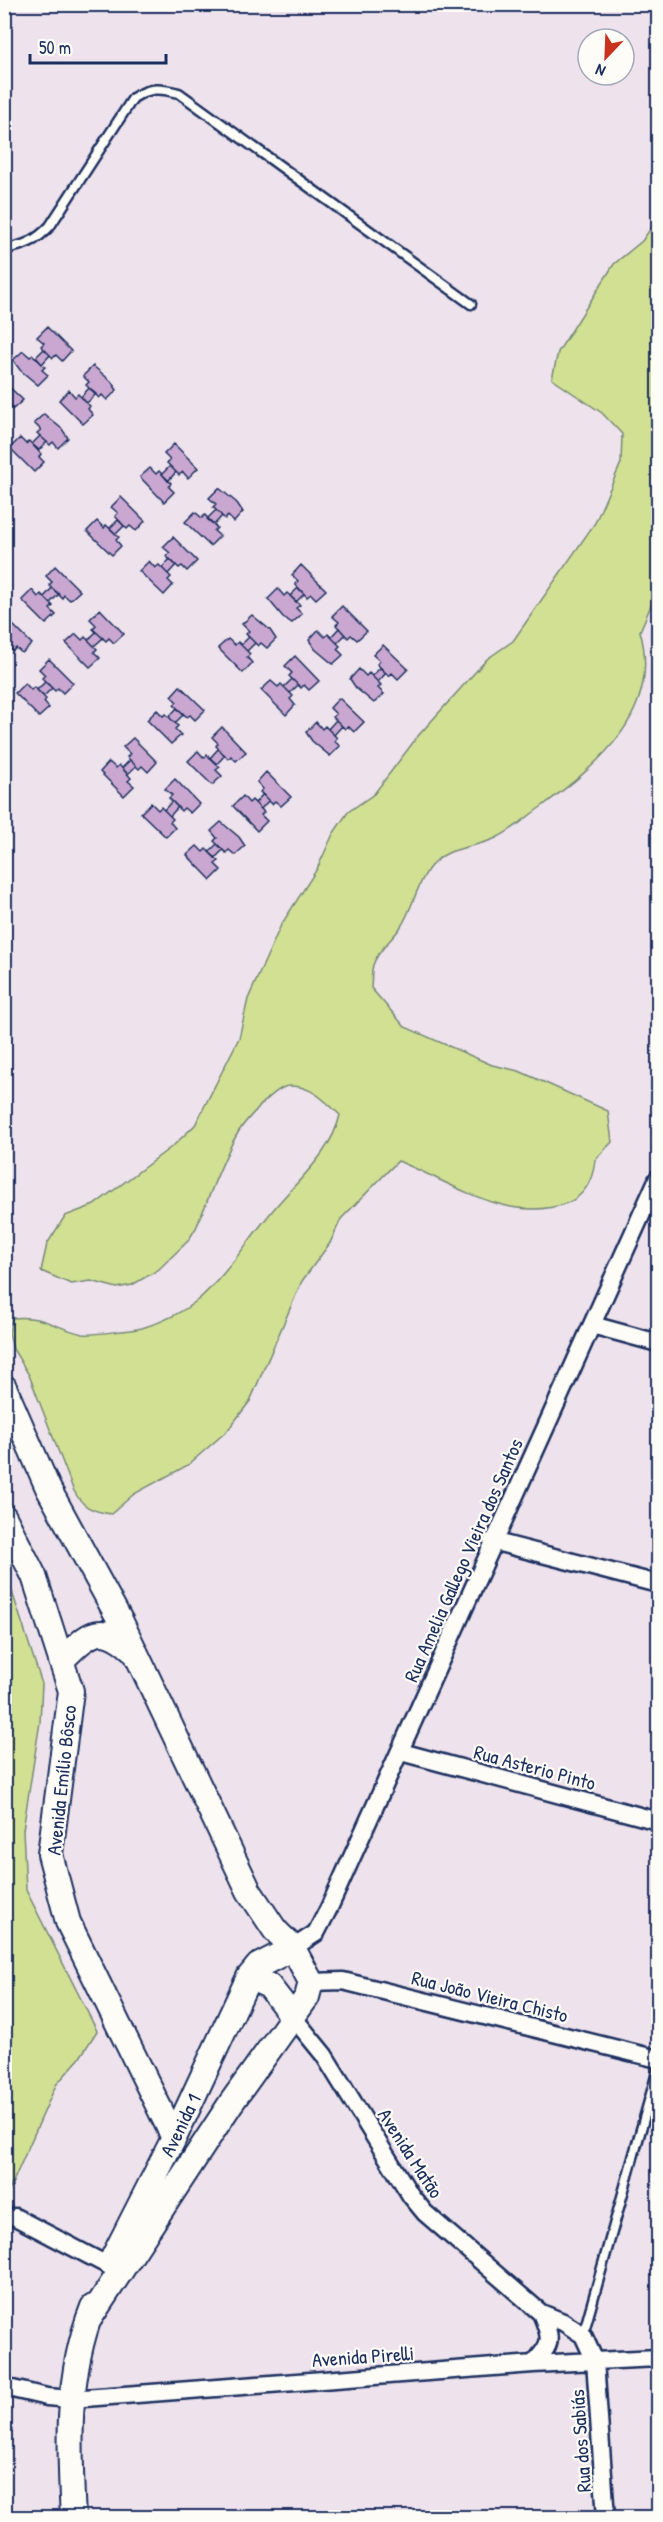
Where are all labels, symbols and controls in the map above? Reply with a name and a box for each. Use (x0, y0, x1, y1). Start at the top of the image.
scale bar (30, 27, 166, 65)
north arrow (576, 27, 636, 87)
text: 50 m (39, 35, 71, 60)
text: N (591, 59, 608, 83)
street label: Rua Amelia Gallego Vieira dos Santos (397, 1434, 529, 1686)
street label: Avenida Emílio Bôsco (40, 1704, 82, 1856)
street label: Rua Asterio Pinto (471, 1738, 599, 1796)
street label: Rua João Vieira Chisto (409, 1964, 571, 2028)
street label: Avenida 1 (153, 2089, 207, 2161)
street label: Avenida Matão (372, 2103, 450, 2203)
street label: Avenida Pirelli (311, 2339, 415, 2373)
street label: Rua dos Sabiás (563, 2388, 597, 2493)

